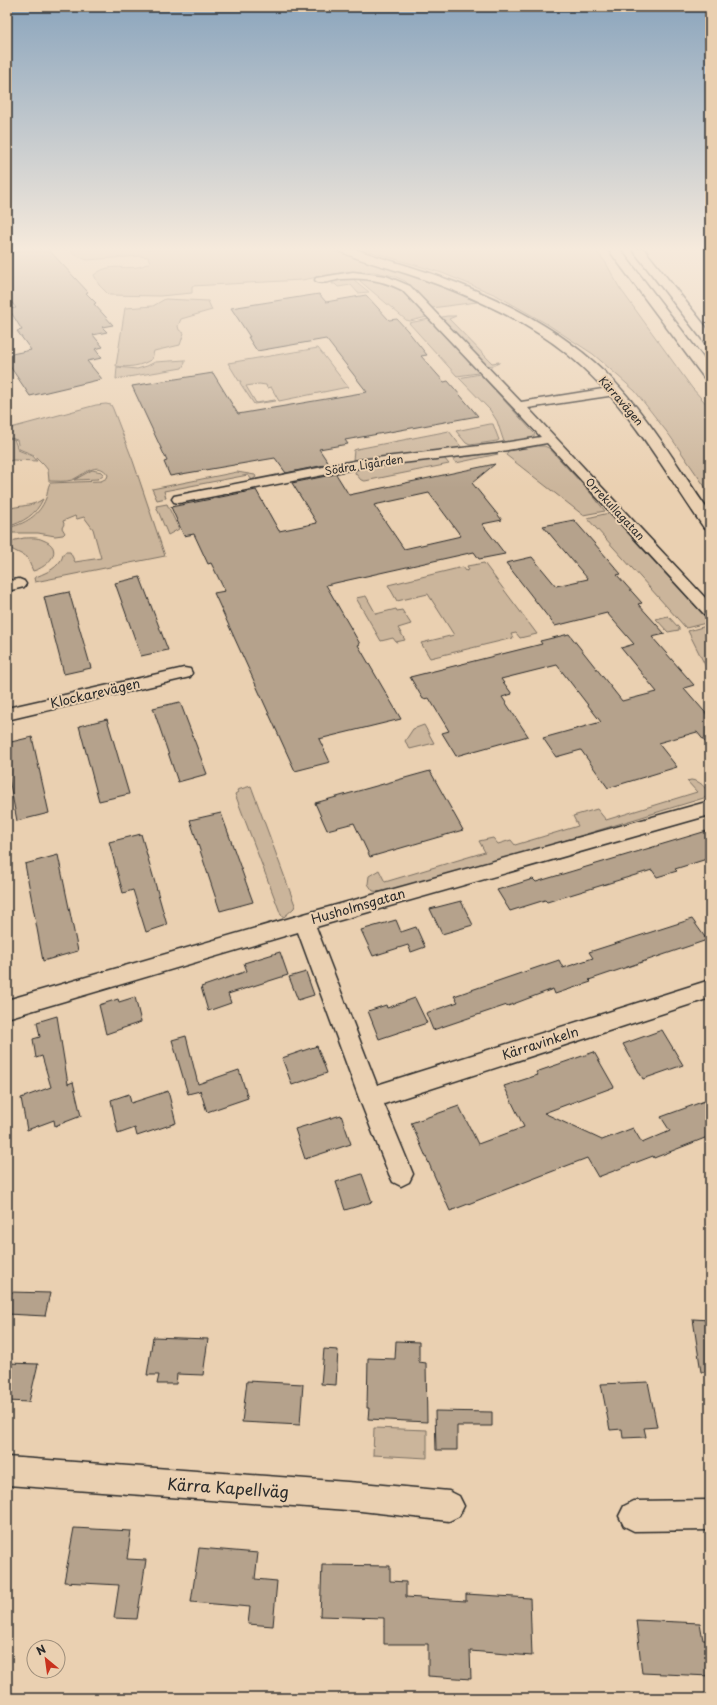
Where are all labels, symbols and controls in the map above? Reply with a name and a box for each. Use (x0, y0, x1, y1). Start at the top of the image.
street label: Kärravägen (595, 372, 648, 429)
street label: Södra Ligården (323, 450, 405, 479)
street label: Orrekullagatan (582, 473, 649, 544)
street label: Klockarevägen (48, 673, 142, 712)
street label: Husholmsgatan (309, 883, 407, 928)
street label: Kärravinkeln (499, 1021, 581, 1064)
street label: Kärra Kapellväg (166, 1471, 290, 1503)
north arrow (26, 1639, 66, 1679)
text: N (33, 1640, 49, 1659)

